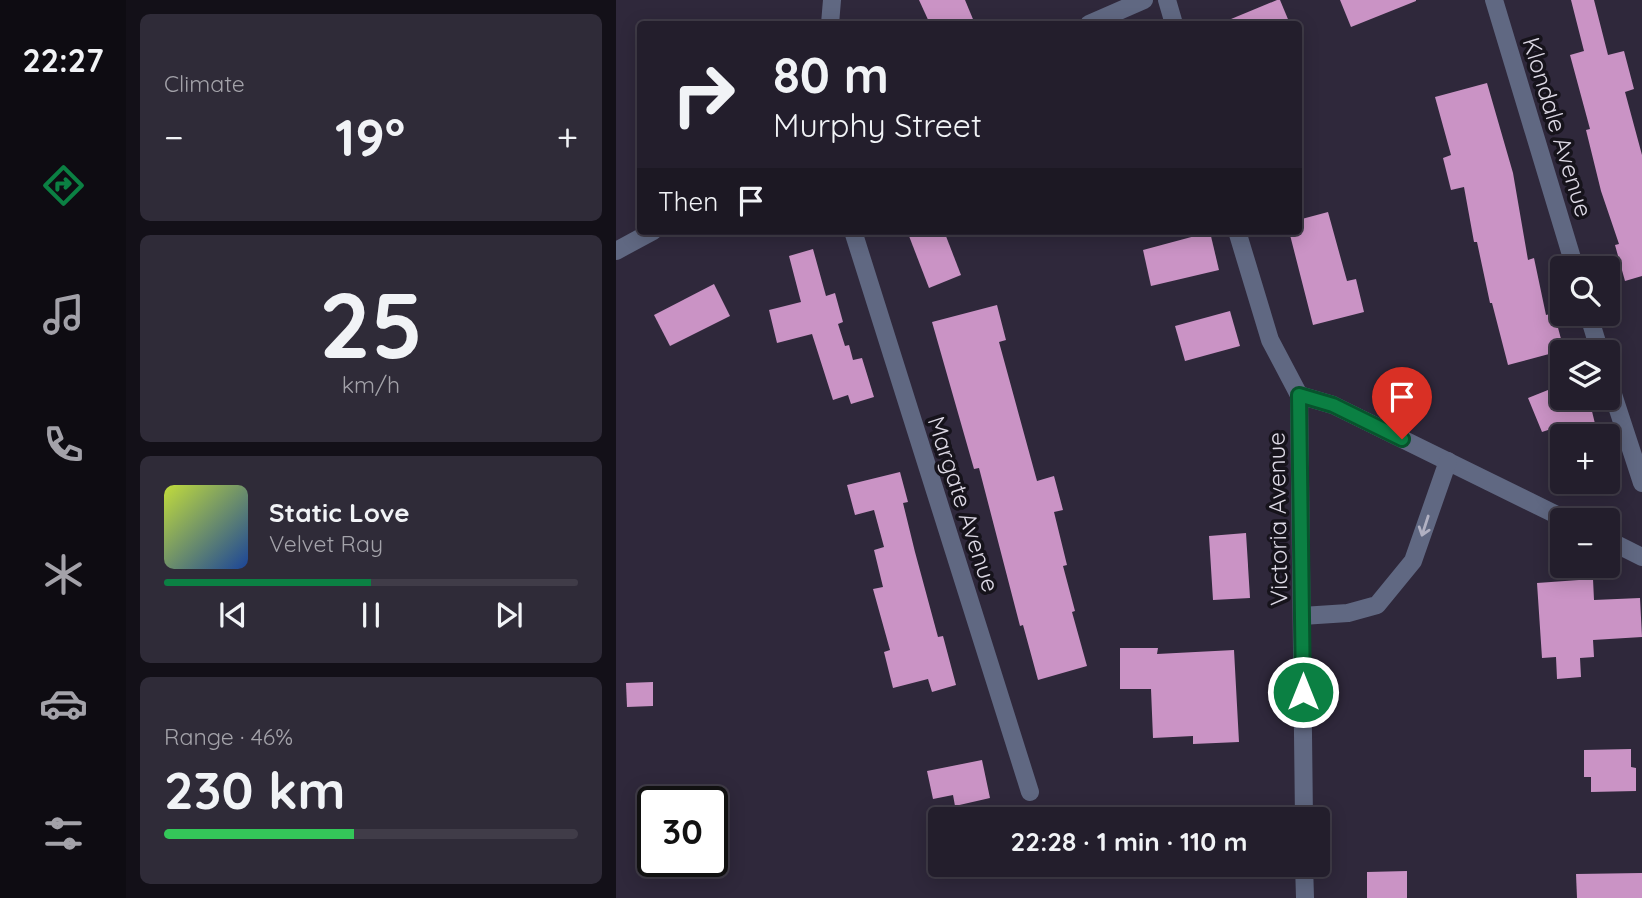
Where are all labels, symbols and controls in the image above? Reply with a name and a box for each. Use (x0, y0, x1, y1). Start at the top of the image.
street label: Klondale Avenue (1516, 33, 1600, 221)
text: 22:27 (23, 40, 103, 80)
text: 80 m (773, 44, 889, 105)
icon: right (658, 49, 749, 140)
text: Climate (164, 69, 245, 98)
text: 19° (335, 104, 405, 169)
text: Murphy Street (773, 105, 982, 145)
text: − (164, 113, 184, 161)
text: + (557, 113, 578, 161)
icon: directions (39, 161, 88, 210)
icon: arrive (732, 182, 770, 220)
text: Then (658, 185, 718, 218)
map controls (1550, 256, 1620, 578)
button: search (1550, 256, 1620, 326)
text: 25 (319, 267, 423, 381)
icon: music (39, 290, 88, 339)
button: layers (1550, 340, 1620, 410)
pin (1372, 367, 1432, 439)
text: km/h (342, 370, 400, 399)
icon: arrive (1383, 378, 1421, 416)
street label: Margate Avenue (921, 412, 1007, 596)
icon: phone (39, 420, 88, 469)
button: + (1550, 424, 1620, 494)
street label: Victoria Avenue (1260, 432, 1294, 606)
text: Static Love (269, 496, 410, 529)
button: − (1550, 508, 1620, 578)
one-way arrow (1417, 514, 1430, 536)
text: Velvet Ray (269, 529, 383, 558)
icon: climate (39, 550, 88, 599)
icon: previous (214, 596, 252, 634)
icon: pause (352, 596, 390, 634)
icon: next (490, 596, 528, 634)
position arrow (1266, 655, 1340, 729)
icon: car (39, 679, 88, 728)
text: Range · 46% (164, 722, 293, 751)
text: 230 km (164, 757, 346, 822)
speed limit sign: 30 (637, 786, 728, 877)
icon: filters (39, 809, 88, 858)
text: 22:28 · 1 min · 110 m (1011, 825, 1247, 858)

